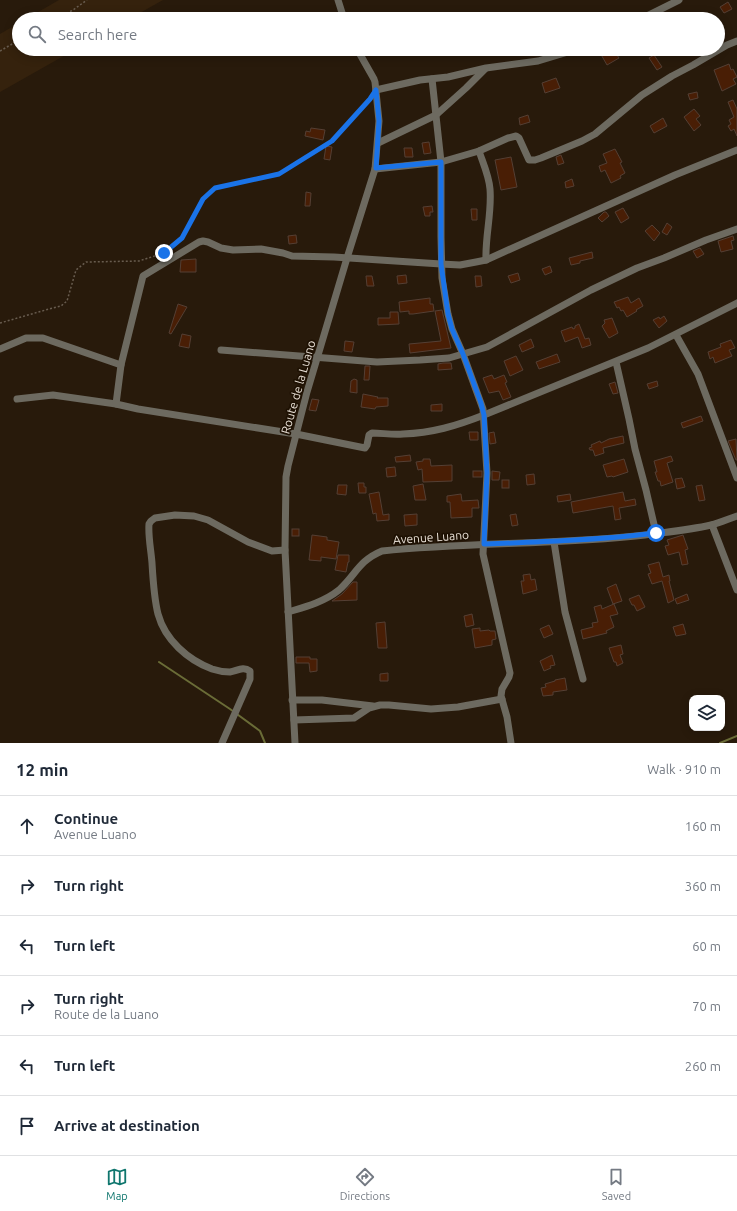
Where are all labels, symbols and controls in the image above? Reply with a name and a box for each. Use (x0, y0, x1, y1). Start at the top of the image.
search box (12, 12, 725, 56)
icon: search (26, 23, 48, 45)
text: Search here (58, 26, 137, 43)
route end (155, 244, 173, 262)
street label: Route de la Luano (278, 339, 318, 435)
route start (647, 524, 665, 542)
street label: Avenue Luano (393, 528, 469, 546)
map controls (689, 695, 725, 731)
button: layers (689, 695, 725, 731)
text: 12 min (16, 760, 69, 779)
text: Walk · 910 m (647, 762, 721, 776)
text: Continue (54, 810, 118, 827)
icon: ahead (16, 815, 38, 837)
text: 160 m (685, 819, 721, 833)
text: Avenue Luano (54, 827, 137, 841)
icon: right (16, 875, 38, 897)
text: Turn right (54, 877, 124, 894)
text: 360 m (685, 879, 721, 893)
icon: left (16, 935, 38, 957)
text: Turn left (54, 937, 115, 954)
text: 60 m (692, 939, 721, 953)
text: Turn right (54, 990, 124, 1007)
icon: right (16, 995, 38, 1017)
text: 70 m (692, 999, 721, 1013)
text: Route de la Luano (54, 1007, 159, 1021)
icon: left (16, 1055, 38, 1077)
text: Turn left (54, 1057, 115, 1074)
text: 260 m (685, 1059, 721, 1073)
icon: arrive (16, 1115, 38, 1137)
text: Arrive at destination (54, 1117, 200, 1134)
tab: Map (106, 1166, 128, 1202)
tab: Directions (340, 1166, 390, 1202)
tab: Saved (602, 1166, 631, 1202)

